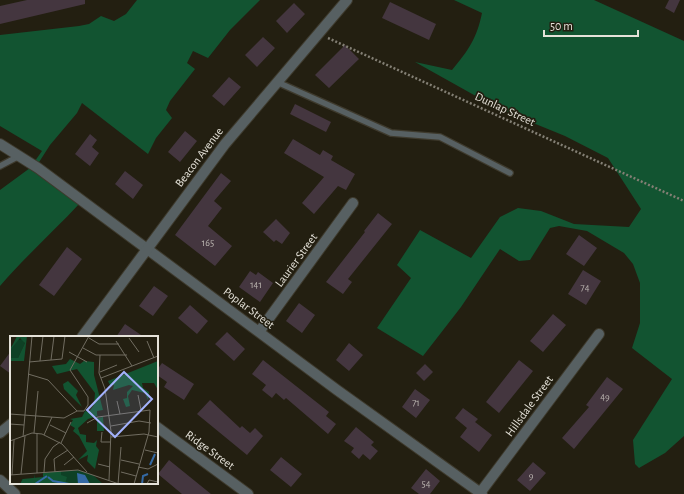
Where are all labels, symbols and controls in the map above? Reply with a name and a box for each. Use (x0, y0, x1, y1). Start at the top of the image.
scale bar (544, 12, 638, 38)
text: 50 m (550, 20, 573, 32)
street label: Dunlap Street (473, 90, 537, 128)
street label: Beacon Avenue (173, 125, 225, 189)
street label: Laurier Street (273, 231, 319, 289)
house number: 165 (202, 238, 214, 248)
house number: 141 (250, 280, 262, 290)
house number: 74 (581, 283, 590, 293)
street label: Poplar Street (221, 285, 277, 331)
inset map (10, 336, 158, 484)
street label: Hillsdale Street (503, 373, 555, 439)
house number: 49 (600, 392, 610, 402)
house number: 71 (412, 398, 420, 408)
street label: Ridge Street (183, 428, 237, 472)
house number: 9 (529, 471, 534, 481)
house number: 54 (422, 479, 431, 489)

